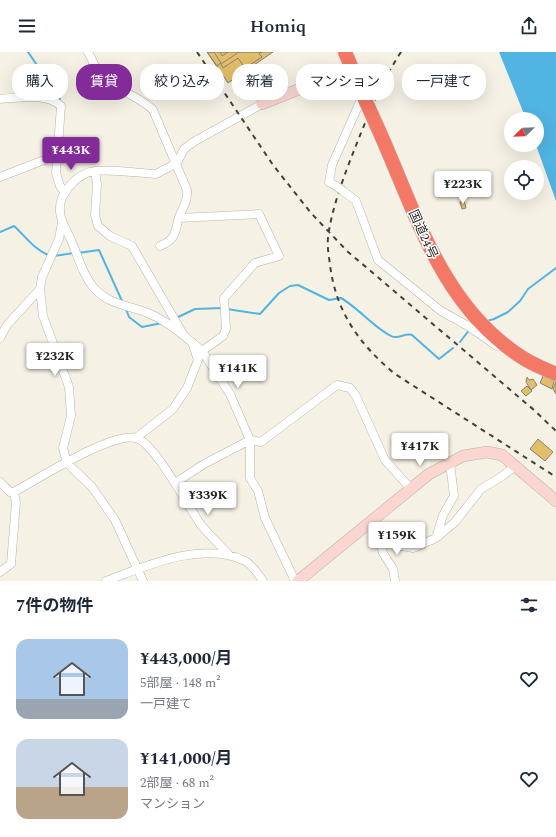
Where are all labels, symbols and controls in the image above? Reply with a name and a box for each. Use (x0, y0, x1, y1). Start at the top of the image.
text: Homiq (250, 13, 306, 40)
icon: menu (16, 15, 38, 37)
icon: share (518, 15, 540, 37)
chip: 購入 (12, 64, 68, 100)
chip: 賃貸 (76, 64, 132, 100)
chip: 絞り込み (140, 64, 224, 100)
chip: 新着 (232, 64, 288, 100)
chip: マンション (296, 64, 394, 100)
chip: 一戸建て (402, 64, 486, 100)
north arrow (504, 112, 544, 152)
map controls (504, 112, 544, 200)
pin: ¥443K (43, 137, 99, 171)
text: ¥443K (51, 140, 91, 160)
button: locate (504, 160, 544, 200)
pin: ¥223K (435, 171, 491, 205)
text: ¥223K (443, 174, 483, 194)
street label: 国道24号 (403, 207, 443, 262)
pin: ¥232K (27, 343, 83, 377)
text: ¥232K (35, 346, 75, 366)
pin: ¥141K (210, 355, 266, 389)
text: ¥141K (218, 358, 258, 378)
pin: ¥417K (392, 433, 448, 467)
text: ¥417K (400, 436, 440, 456)
pin: ¥339K (180, 482, 236, 516)
text: ¥339K (188, 485, 228, 505)
pin: ¥159K (369, 522, 425, 556)
text: ¥159K (377, 525, 417, 545)
text: 7件の物件 (16, 593, 94, 619)
icon: filters (518, 594, 540, 616)
text: ¥443,000/月 (140, 646, 233, 672)
icon: home (48, 655, 96, 703)
icon: heart (518, 668, 540, 690)
text: 5部屋 · 148 m² (140, 673, 220, 693)
text: 一戸建て (140, 694, 192, 714)
text: ¥141,000/月 (140, 746, 233, 772)
icon: home (48, 755, 96, 803)
icon: heart (518, 768, 540, 790)
text: 2部屋 · 68 m² (140, 773, 214, 793)
text: マンション (140, 794, 205, 814)

